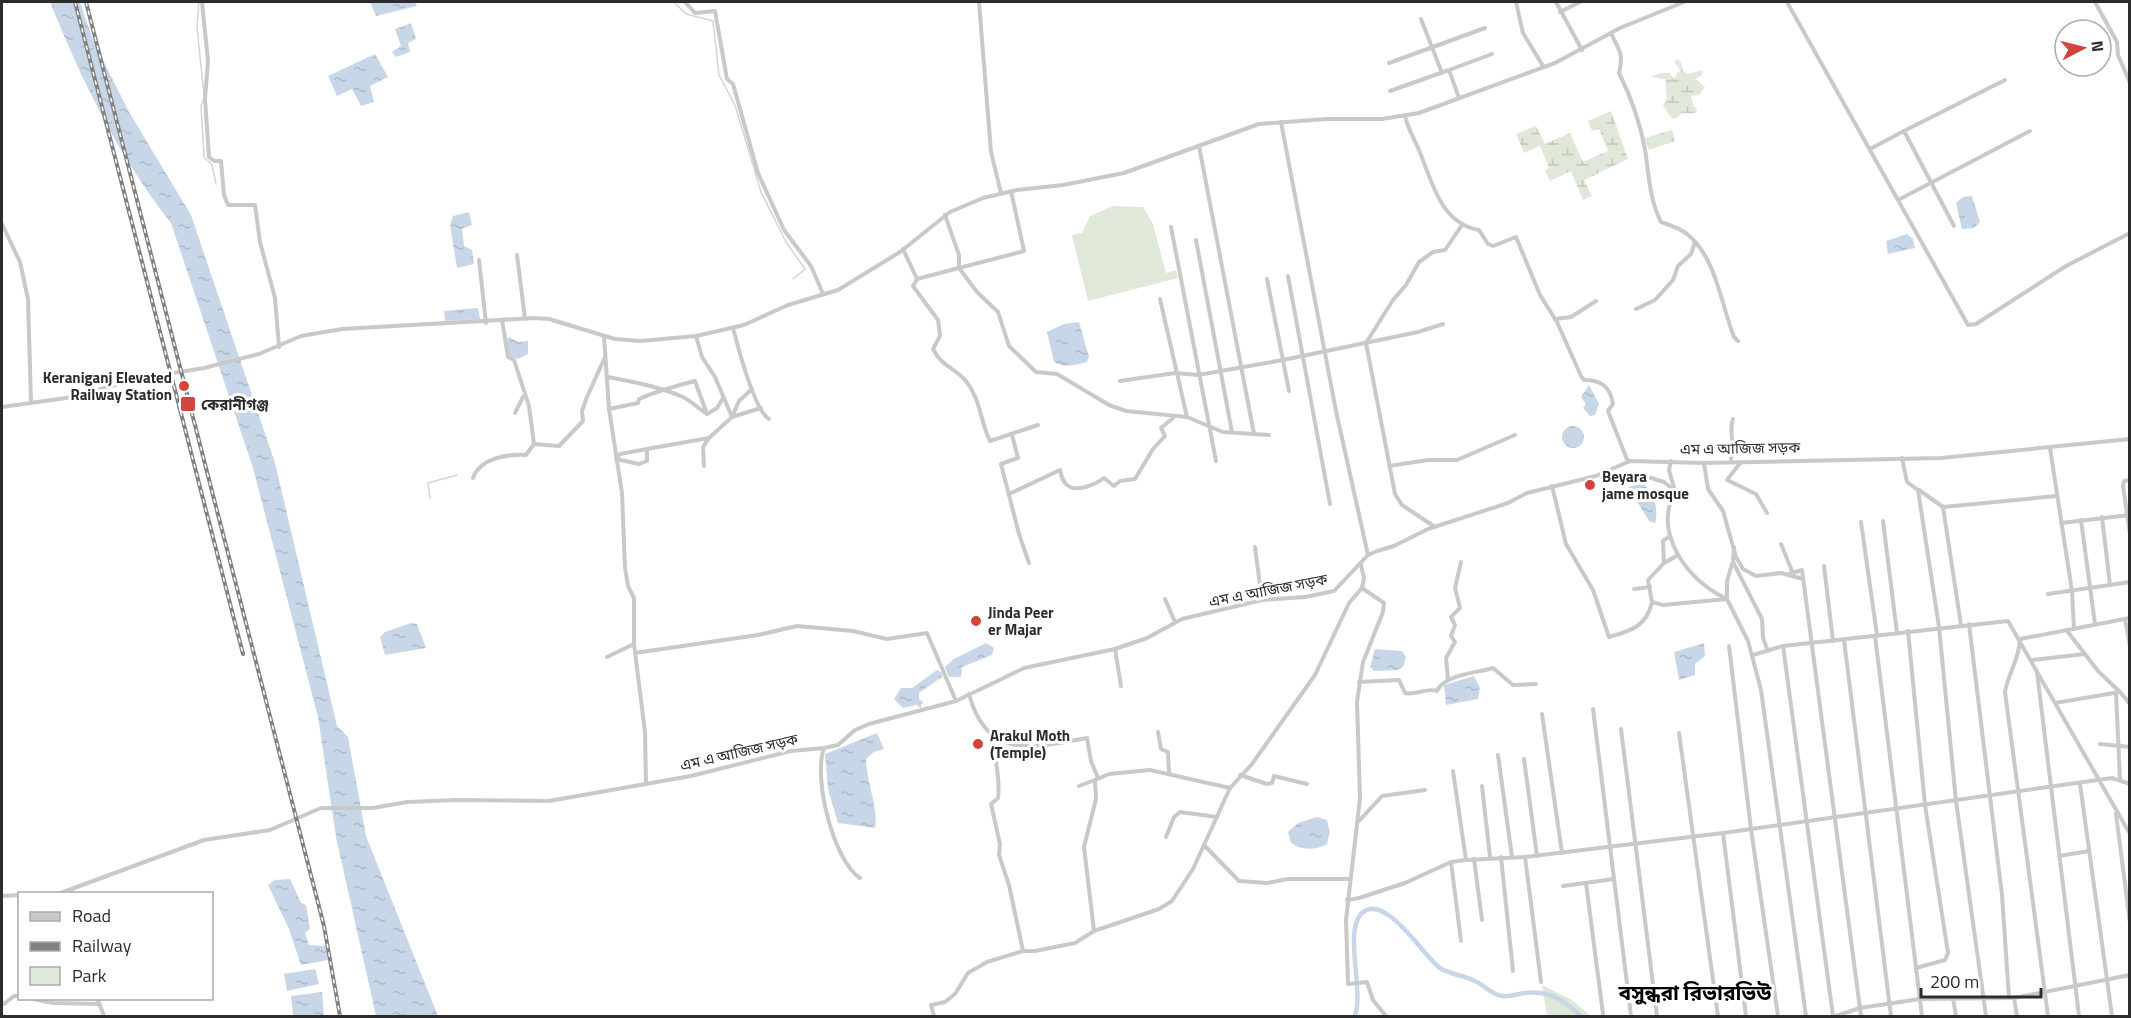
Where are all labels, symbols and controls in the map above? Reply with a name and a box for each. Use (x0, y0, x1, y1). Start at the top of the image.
north arrow (2053, 18, 2113, 78)
text: N (2085, 39, 2110, 53)
place label: Keraniganj Elevated Railway Station (43, 366, 172, 406)
marker: Keraniganj Elevated Railway Station (177, 379, 191, 393)
place label: কেরানীগঞ্জ (201, 393, 269, 416)
marker: কেরানীগঞ্জ (179, 395, 197, 413)
street label: এম এ আজিজ সড়ক (1680, 435, 1801, 461)
place label: Beyara jame mosque (1601, 465, 1689, 505)
marker: Beyara jame mosque (1583, 478, 1597, 492)
street label: এম এ আজিজ সড়ক (1207, 567, 1330, 613)
place label: Jinda Peer er Majar (988, 601, 1054, 641)
marker: Jinda Peer er Majar (969, 614, 983, 628)
place label: Arakul Moth (Temple) (990, 724, 1070, 764)
street label: এম এ আজিজ সড়ক (678, 727, 801, 777)
marker: Arakul Moth (Temple) (971, 737, 985, 751)
legend (18, 892, 213, 1000)
text: Road (72, 902, 111, 929)
text: Railway (72, 932, 132, 959)
scale bar (1921, 961, 2041, 999)
text: Park (72, 962, 107, 989)
text: 200 m (1930, 968, 1979, 995)
district label: বসুন্ধরা রিভারভিউ (1617, 976, 1772, 1008)

